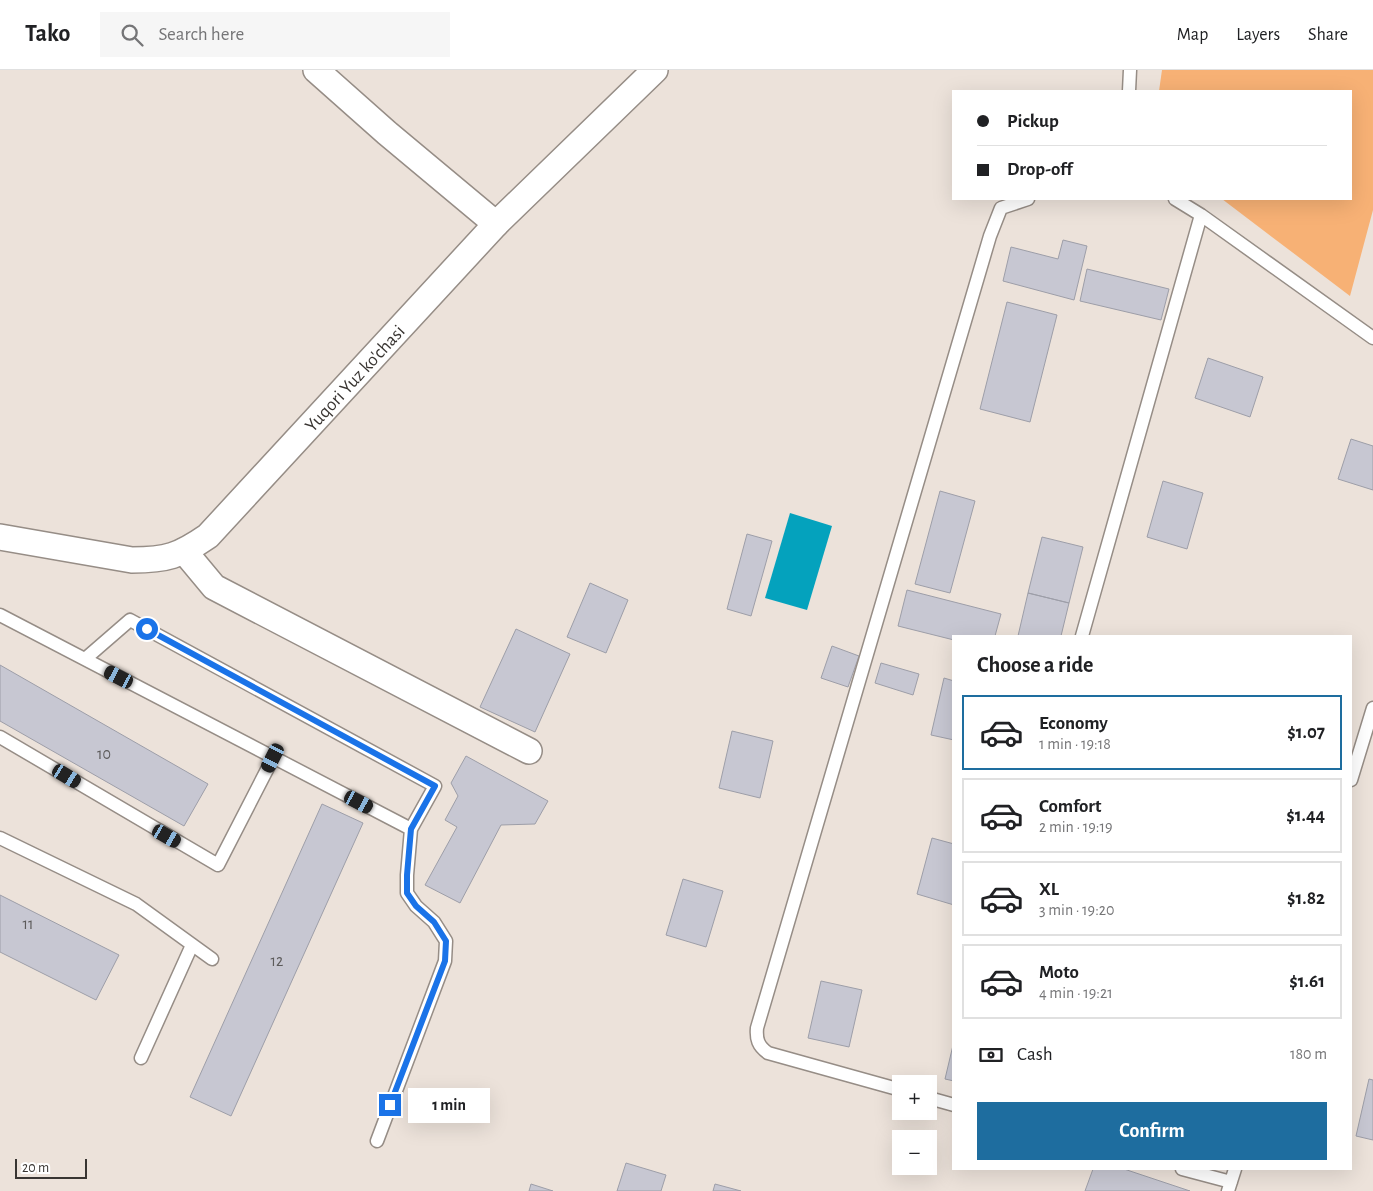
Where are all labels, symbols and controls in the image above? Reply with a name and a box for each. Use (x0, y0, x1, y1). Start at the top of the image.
search box (100, 12, 450, 57)
icon: search (118, 21, 146, 49)
text: Tako (25, 22, 70, 46)
text: Search here (158, 25, 244, 44)
text: Map (1177, 26, 1208, 44)
text: Layers (1236, 26, 1280, 44)
text: Share (1308, 26, 1348, 44)
text: Pickup (1007, 112, 1059, 131)
text: Drop-off (1007, 160, 1072, 179)
street label: Yuqori Yuz ko'chasi (302, 322, 409, 436)
route start (136, 618, 158, 640)
text: Choose a ride (977, 654, 1093, 676)
car (102, 664, 135, 690)
icon: car (979, 710, 1024, 755)
text: Economy (1039, 714, 1108, 733)
text: $1.07 (1287, 723, 1325, 742)
text: 1 min · 19:18 (1039, 736, 1111, 752)
car (259, 741, 286, 775)
house number: 10 (97, 746, 111, 762)
car (50, 762, 83, 790)
car (342, 788, 375, 816)
icon: car (979, 793, 1024, 838)
text: Comfort (1039, 797, 1101, 816)
text: $1.44 (1286, 806, 1325, 825)
text: 2 min · 19:19 (1039, 819, 1113, 835)
car (150, 822, 183, 850)
icon: car (979, 876, 1024, 921)
text: XL (1039, 880, 1059, 899)
text: $1.82 (1287, 889, 1325, 908)
text: 3 min · 19:20 (1039, 902, 1115, 918)
house number: 11 (22, 916, 34, 932)
house number: 12 (271, 953, 283, 969)
icon: car (979, 959, 1024, 1004)
text: Moto (1039, 963, 1079, 982)
text: $1.61 (1289, 972, 1325, 991)
text: 4 min · 19:21 (1039, 985, 1113, 1001)
icon: cash (977, 1041, 1005, 1069)
text: Cash (1017, 1045, 1053, 1064)
text: 180 m (1290, 1046, 1327, 1062)
map controls (892, 1075, 937, 1175)
button: + (892, 1075, 937, 1120)
callout: 1 min (408, 1088, 490, 1122)
route end (379, 1094, 401, 1116)
text: 1 min (432, 1097, 466, 1113)
button: Confirm (977, 1102, 1327, 1160)
button: − (892, 1130, 937, 1175)
scale bar (15, 1156, 88, 1179)
text: 20 m (22, 1161, 49, 1175)

